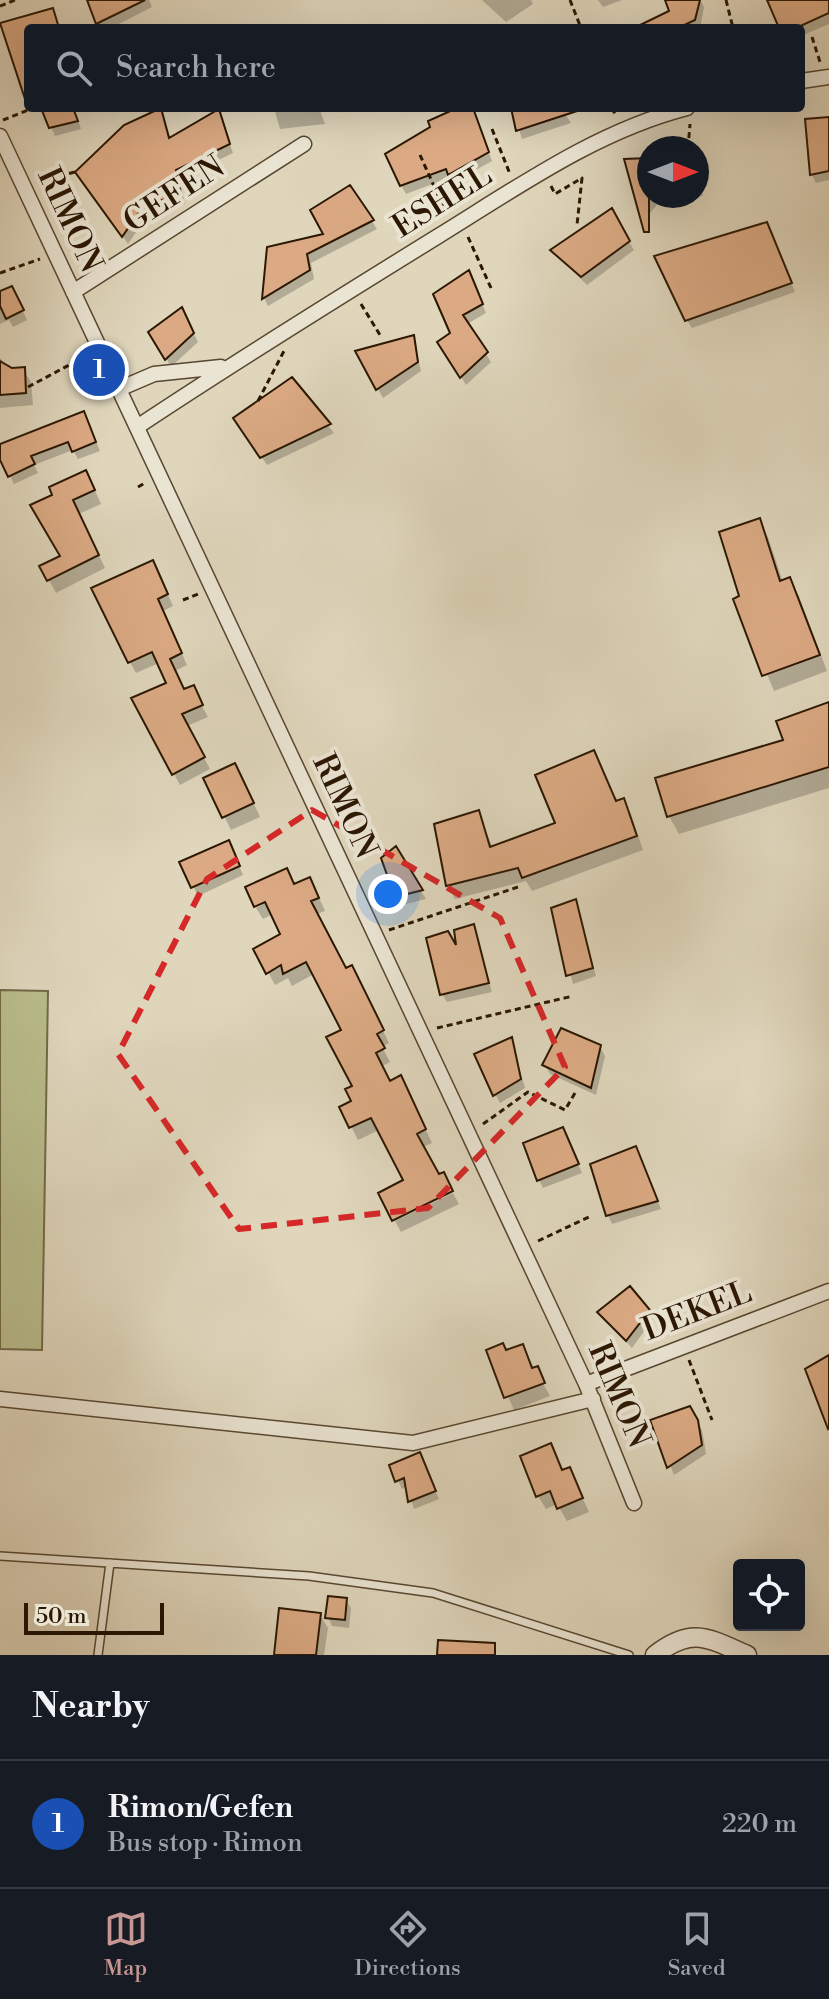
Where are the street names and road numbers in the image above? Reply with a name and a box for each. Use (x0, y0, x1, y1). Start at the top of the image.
street label: GEFEN (116, 146, 232, 241)
street label: ESHEL (385, 155, 499, 247)
street label: RIMON (28, 161, 112, 279)
street label: RIMON (303, 747, 387, 865)
street label: DEKEL (637, 1272, 757, 1350)
street label: RIMON (579, 1336, 659, 1454)

